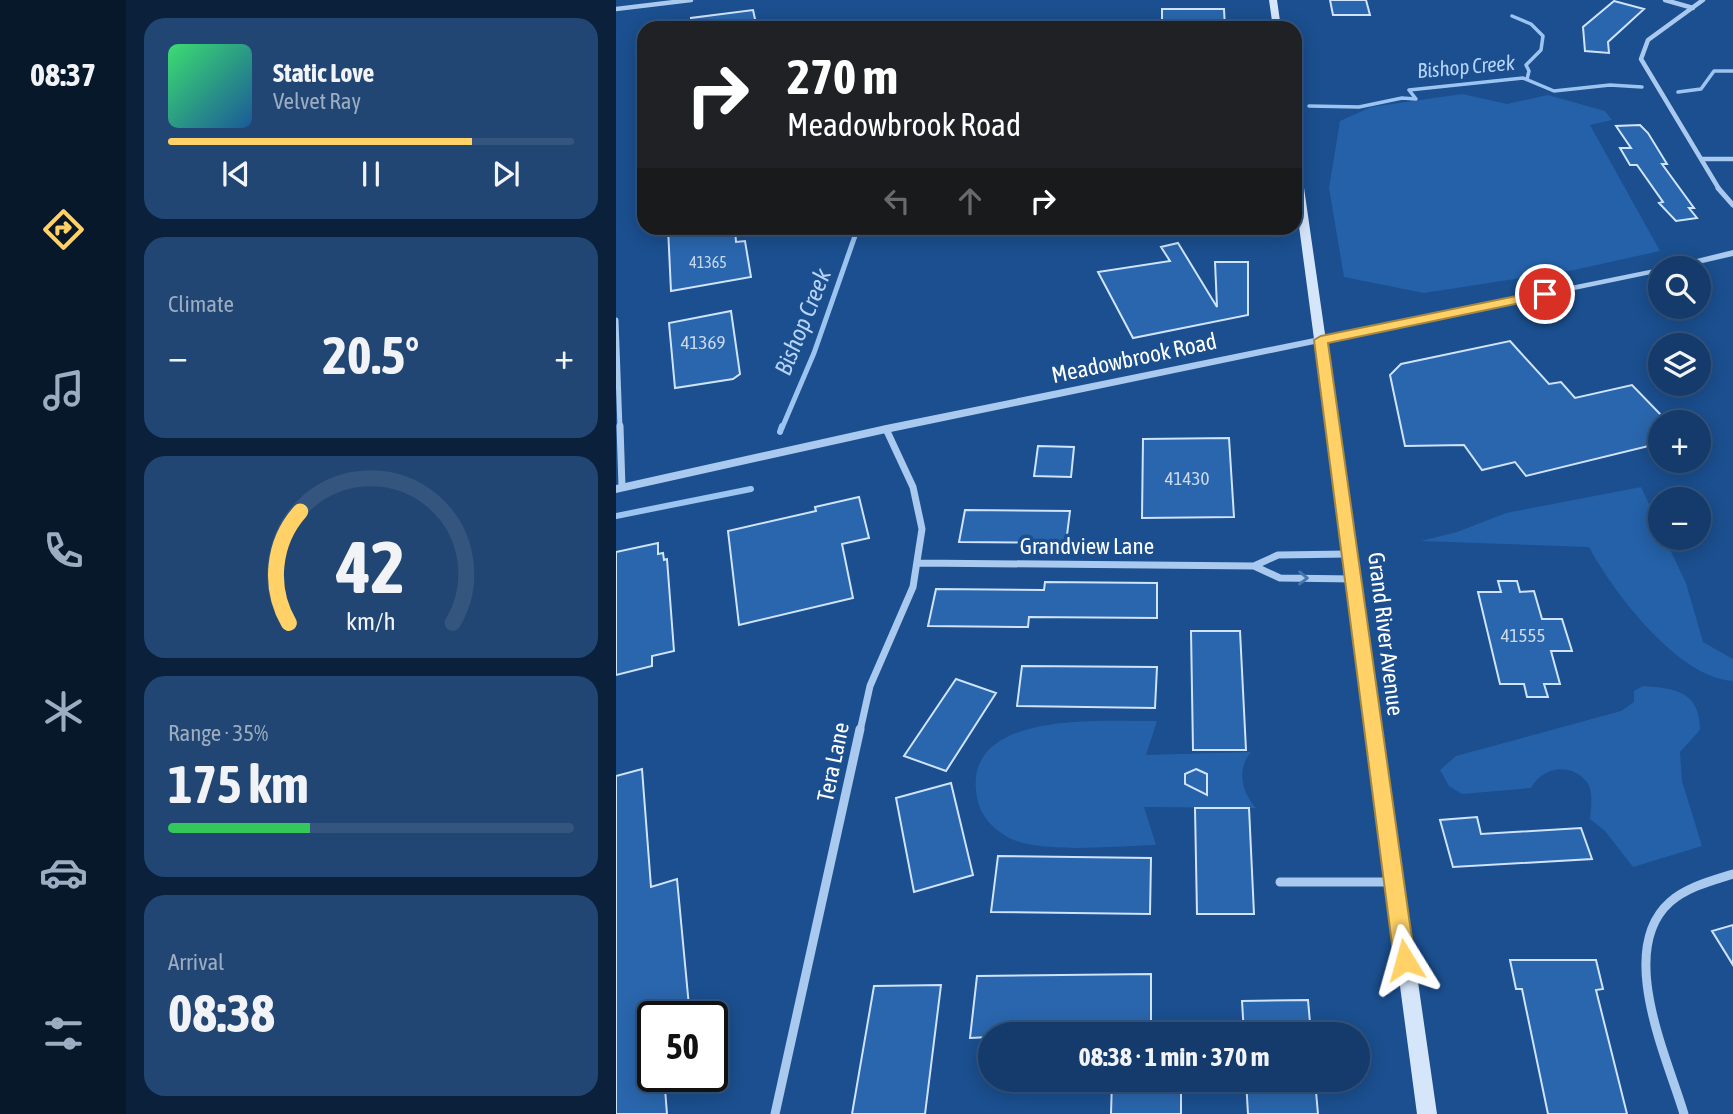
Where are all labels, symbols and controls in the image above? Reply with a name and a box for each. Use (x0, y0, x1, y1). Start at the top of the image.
text: 270 m (787, 48, 898, 104)
icon: right (672, 49, 763, 140)
water label: Bishop Creek (1416, 50, 1517, 82)
text: 08:37 (30, 56, 96, 93)
text: Static Love (273, 58, 374, 88)
text: Velvet Ray (273, 88, 361, 114)
text: Meadowbrook Road (787, 106, 1021, 143)
icon: previous (217, 155, 255, 193)
icon: pause (352, 155, 390, 193)
icon: next (487, 155, 525, 193)
icon: left (878, 182, 916, 220)
icon: ahead (951, 182, 989, 220)
icon: right (1024, 182, 1062, 220)
icon: directions (39, 205, 88, 254)
house number: 41365 (689, 253, 727, 271)
map controls (1648, 256, 1711, 550)
button: search (1648, 256, 1711, 319)
water label: Bishop Creek (769, 264, 836, 379)
pin (1515, 264, 1575, 324)
icon: arrive (1526, 275, 1564, 313)
text: Climate (168, 291, 234, 317)
text: 20.5° (323, 325, 419, 385)
street label: Meadowbrook Road (1049, 328, 1219, 388)
house number: 41369 (681, 331, 725, 353)
button: layers (1648, 333, 1711, 396)
text: − (168, 334, 188, 377)
text: + (554, 334, 574, 377)
icon: music (39, 366, 88, 415)
button: + (1648, 410, 1711, 473)
house number: 41430 (1165, 467, 1209, 489)
button: − (1648, 487, 1711, 550)
text: 42 (336, 525, 405, 608)
icon: phone (39, 526, 88, 575)
street label: Grandview Lane (1020, 533, 1154, 559)
street label: Grand River Avenue (1363, 551, 1409, 717)
one-way arrow (1298, 571, 1309, 586)
text: km/h (346, 607, 396, 635)
house number: 41555 (1501, 624, 1545, 646)
icon: climate (39, 687, 88, 736)
text: Range · 35% (168, 720, 268, 746)
street label: Tera Lane (812, 720, 854, 804)
text: 175 km (168, 754, 309, 814)
icon: car (39, 848, 88, 897)
position arrow (1368, 923, 1442, 997)
text: Arrival (168, 949, 224, 975)
text: 08:38 (168, 983, 275, 1043)
speed limit sign: 50 (637, 1001, 728, 1092)
icon: filters (39, 1009, 88, 1058)
text: 08:38 · 1 min · 370 m (1079, 1042, 1269, 1072)

